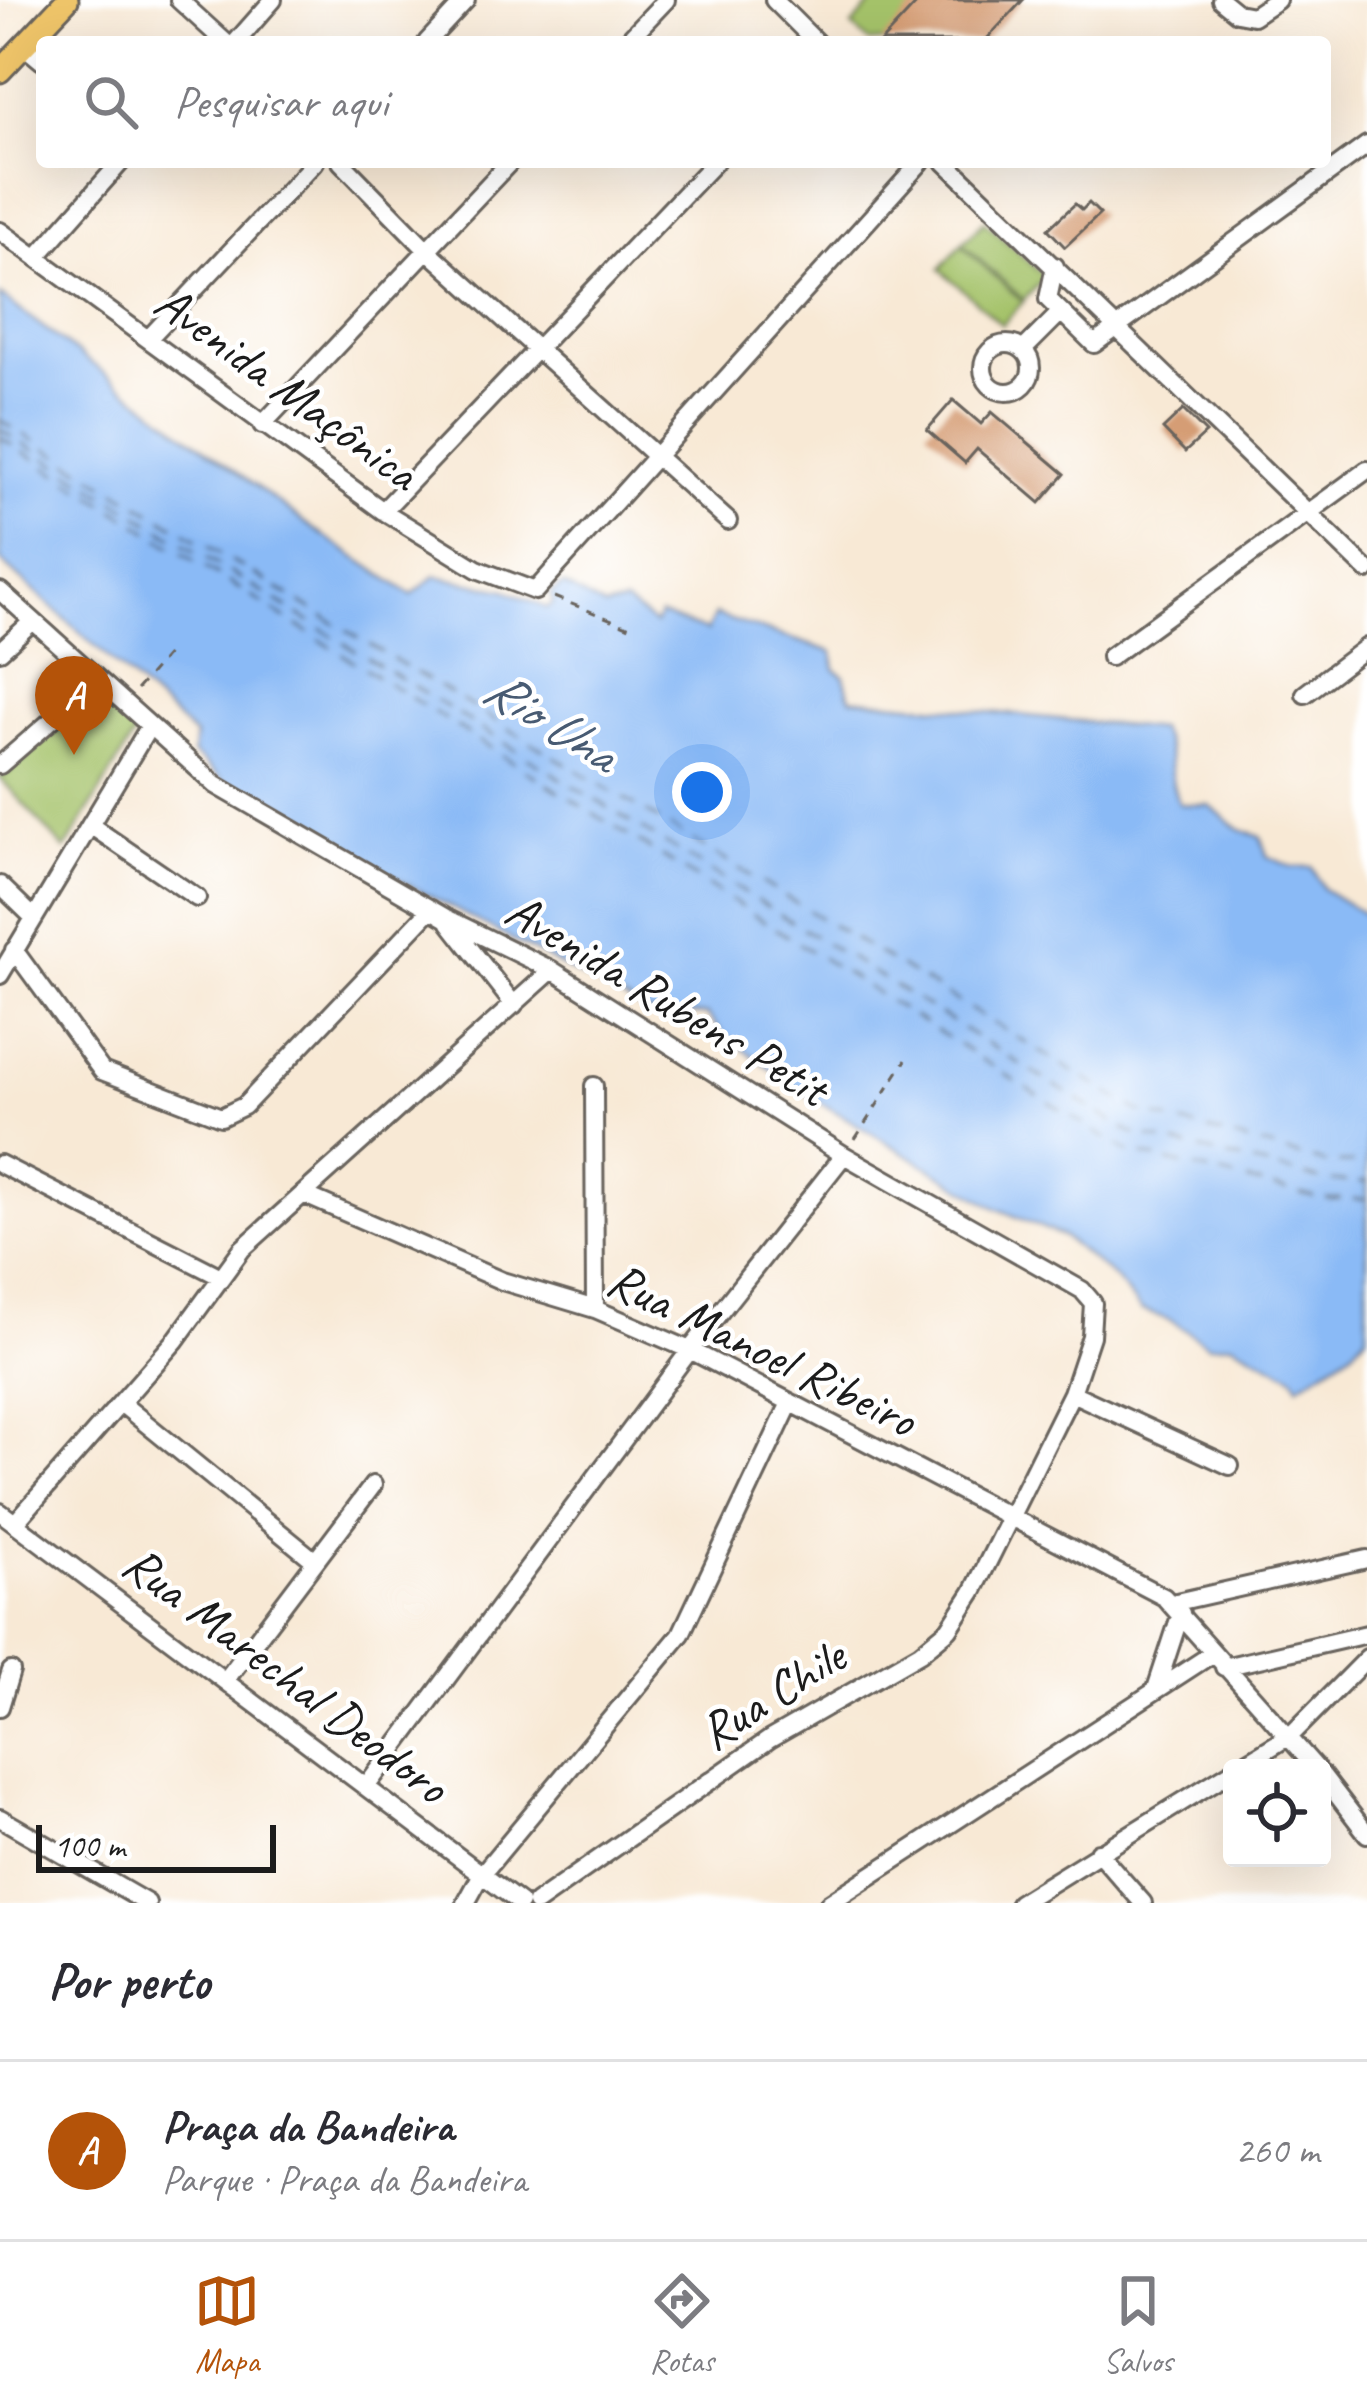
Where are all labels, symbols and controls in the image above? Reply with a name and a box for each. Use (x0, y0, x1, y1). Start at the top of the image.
search box (36, 36, 1331, 168)
icon: search (78, 69, 144, 135)
text: Pesquisar aqui (174, 74, 388, 131)
street label: Avenida Maçônica (143, 270, 434, 506)
water label: Rio Una (472, 653, 635, 790)
pin: A (35, 656, 113, 755)
your location (672, 762, 732, 822)
street label: Avenida Rubens Petit (494, 878, 844, 1123)
street label: Rua Manoel Ribeiro (597, 1247, 929, 1453)
street label: Rua Marechal Deodoro (111, 1531, 464, 1819)
street label: Rua Chile (687, 1623, 860, 1764)
map controls (1223, 1759, 1331, 1867)
button: locate (1223, 1759, 1331, 1867)
scale bar (36, 1819, 276, 1872)
text: 100 m (54, 1825, 125, 1867)
text: Por perto (48, 1949, 210, 2013)
text: Praça da Bandeira (162, 2098, 454, 2155)
text: A (77, 2126, 97, 2175)
text: 260 m (1235, 2126, 1319, 2175)
text: Parque · Praça da Bandeira (162, 2155, 526, 2204)
tab: Mapa (194, 2268, 260, 2382)
tab: Rotas (649, 2268, 715, 2382)
tab: Salvos (1103, 2268, 1173, 2382)

